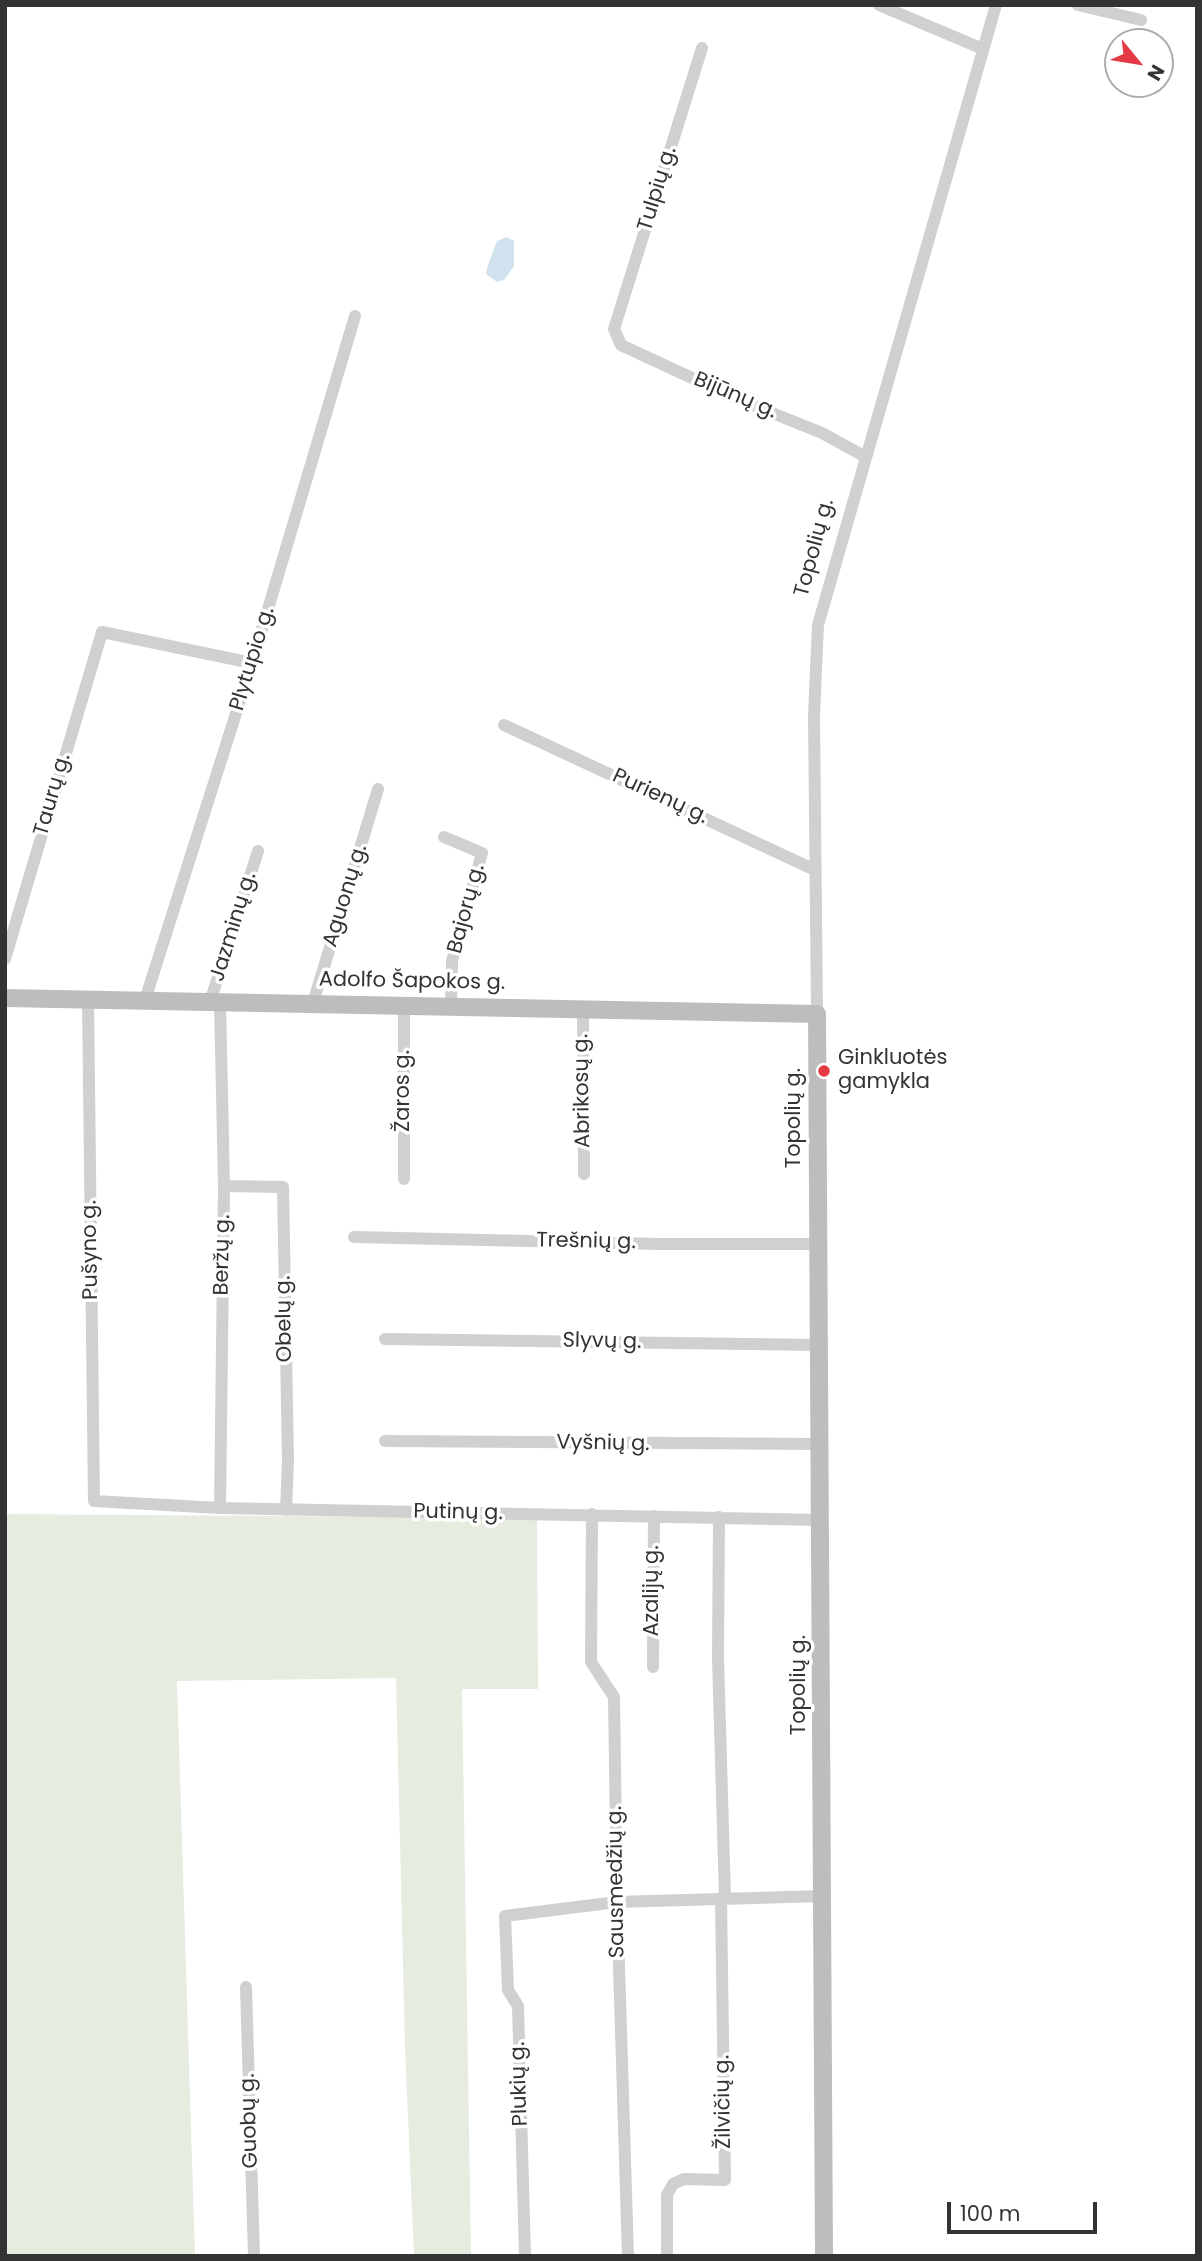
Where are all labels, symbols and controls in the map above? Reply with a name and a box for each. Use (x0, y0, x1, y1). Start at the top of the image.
north arrow (1104, 28, 1174, 98)
text: N (1141, 60, 1171, 86)
street label: Tulpių g. (633, 144, 683, 234)
street label: Bijūnų g. (690, 367, 780, 425)
street label: Topolių g. (790, 496, 840, 600)
street label: Plytupio g. (225, 604, 281, 714)
street label: Taurų g. (29, 751, 77, 839)
street label: Purienų g. (608, 764, 712, 830)
street label: Aguonų g. (318, 841, 374, 951)
street label: Bajorų g. (443, 862, 491, 956)
street label: Jazminų g. (205, 869, 263, 985)
street label: Adolfo Šapokos g. (319, 968, 505, 996)
street label: Abrikosų g. (569, 1034, 597, 1148)
place label: Ginkluotės gamykla (838, 1046, 947, 1096)
street label: Žaros g. (391, 1050, 417, 1132)
marker: Ginkluotės gamykla (816, 1063, 832, 1079)
street label: Topolių g. (782, 1068, 808, 1168)
street label: Pušyno g. (78, 1200, 104, 1300)
street label: Beržų g. (210, 1214, 236, 1296)
street label: Trešnių g. (536, 1229, 636, 1255)
street label: Obelų g. (272, 1276, 298, 1362)
street label: Slyvų g. (562, 1329, 642, 1355)
street label: Vyšnių g. (556, 1431, 650, 1457)
street label: Putinų g. (413, 1500, 503, 1526)
street label: Azalijų g. (640, 1545, 666, 1637)
street label: Topolių g. (787, 1635, 813, 1735)
street label: Sausmedžių g. (603, 1806, 631, 1958)
street label: Plukių g. (506, 2041, 534, 2127)
street label: Žilvičių g. (711, 2055, 737, 2149)
street label: Guobų g. (236, 2073, 264, 2169)
scale bar (950, 2188, 1100, 2232)
text: 100 m (960, 2199, 1020, 2228)

